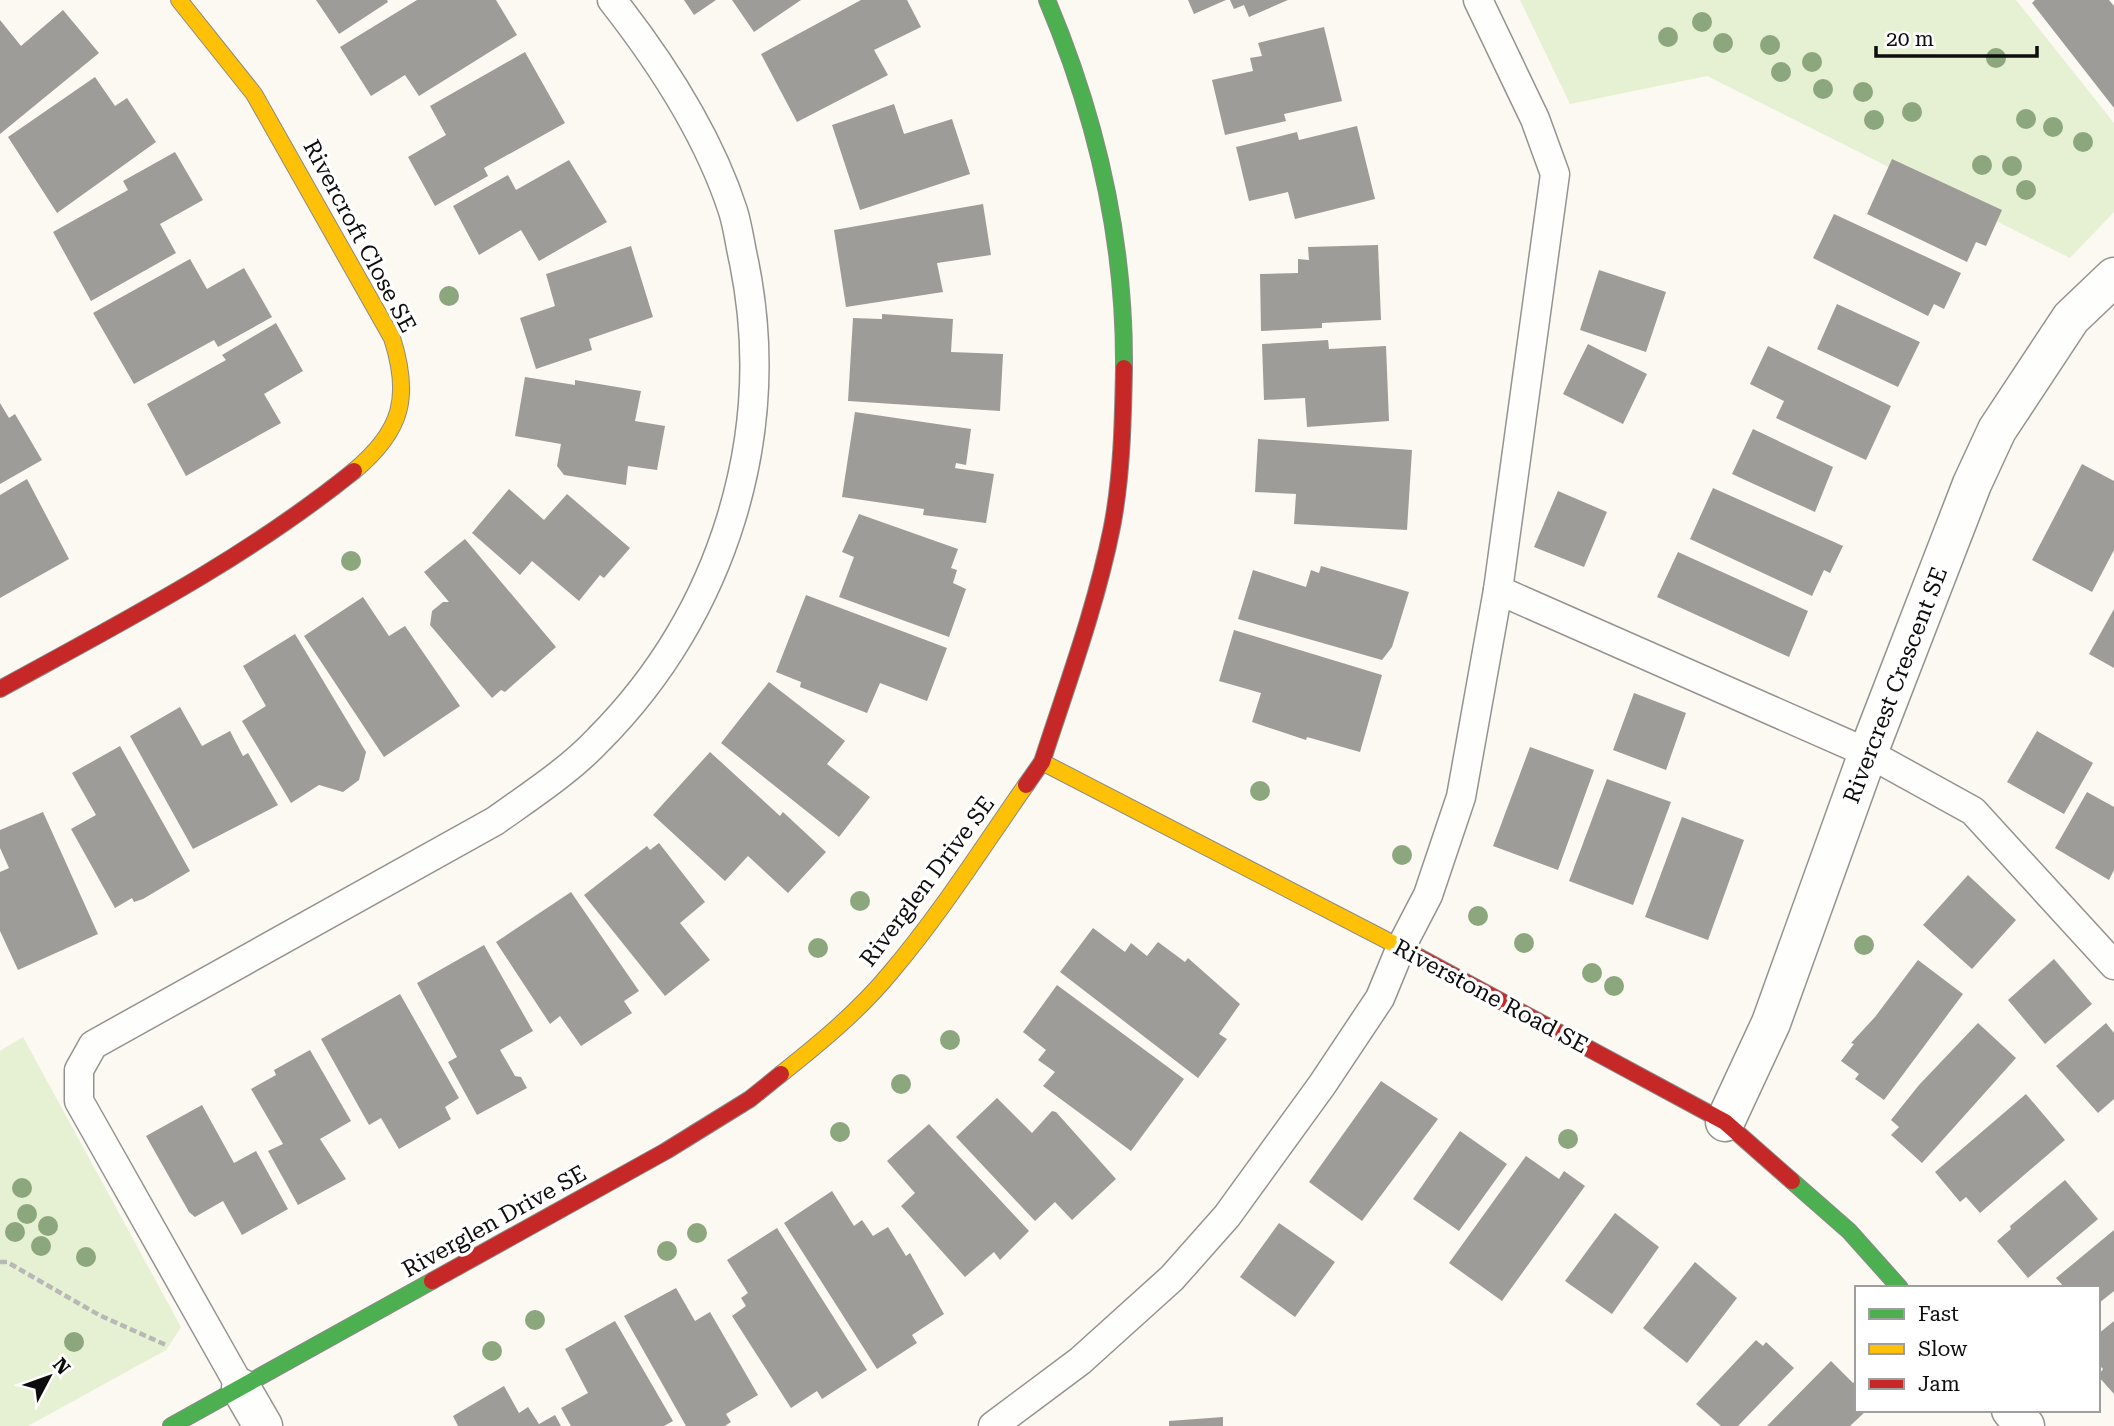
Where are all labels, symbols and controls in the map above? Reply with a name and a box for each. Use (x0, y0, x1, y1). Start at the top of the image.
scale bar (1876, 14, 2037, 58)
text: 20 m (1886, 27, 1934, 51)
street label: Rivercroft Close SE (297, 135, 422, 337)
street label: Rivercrest Crescent SE (1838, 563, 1953, 807)
street label: Riverglen Drive SE (855, 791, 1000, 972)
street label: Riverstone Road SE (1389, 934, 1593, 1059)
street label: Riverglen Drive SE (397, 1160, 591, 1283)
legend (1855, 1286, 2100, 1412)
text: Fast (1918, 1302, 1959, 1326)
text: Slow (1918, 1337, 1968, 1361)
north arrow (14, 1342, 84, 1412)
text: N (48, 1353, 75, 1380)
text: Jam (1918, 1372, 1960, 1396)

